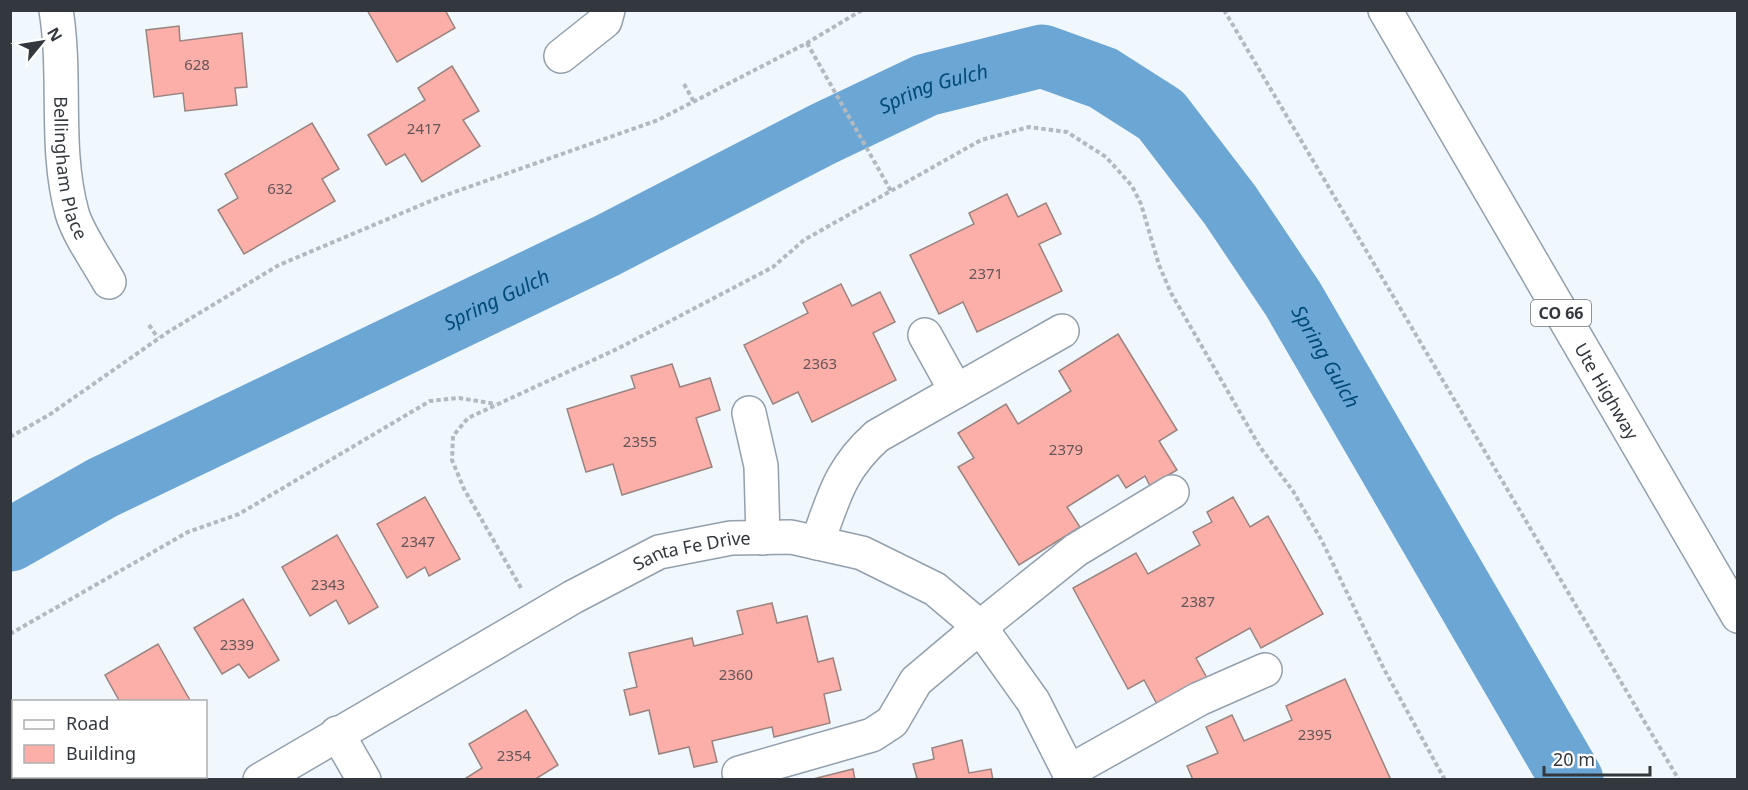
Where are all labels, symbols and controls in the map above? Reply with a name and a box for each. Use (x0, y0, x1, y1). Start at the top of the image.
north arrow (12, 12, 72, 72)
text: N (42, 23, 68, 46)
house number: 628 (184, 54, 210, 74)
water label: Spring Gulch (874, 57, 990, 119)
street label: Bellingham Place (49, 96, 94, 244)
house number: 2417 (407, 118, 441, 138)
house number: 632 (267, 178, 293, 198)
water label: Spring Gulch (439, 262, 554, 336)
house number: 2371 (969, 263, 1003, 283)
water label: Spring Gulch (1286, 300, 1367, 412)
road number: CO 66 (1531, 300, 1591, 326)
street label: Ute Highway (1569, 338, 1645, 445)
house number: 2363 (803, 353, 837, 373)
house number: 2355 (623, 431, 657, 451)
house number: 2379 (1049, 439, 1083, 459)
street label: Santa Fe Drive (628, 526, 751, 576)
house number: 2347 (401, 531, 435, 551)
house number: 2343 (311, 574, 345, 594)
house number: 2387 (1181, 591, 1215, 611)
house number: 2339 (220, 634, 254, 654)
house number: 2360 (719, 664, 753, 684)
legend (12, 700, 207, 778)
text: Road (66, 711, 109, 735)
house number: 2395 (1298, 724, 1332, 744)
scale bar (1544, 739, 1650, 777)
text: Building (66, 741, 136, 765)
house number: 2354 (497, 745, 532, 765)
text: 20 m (1553, 747, 1595, 771)

